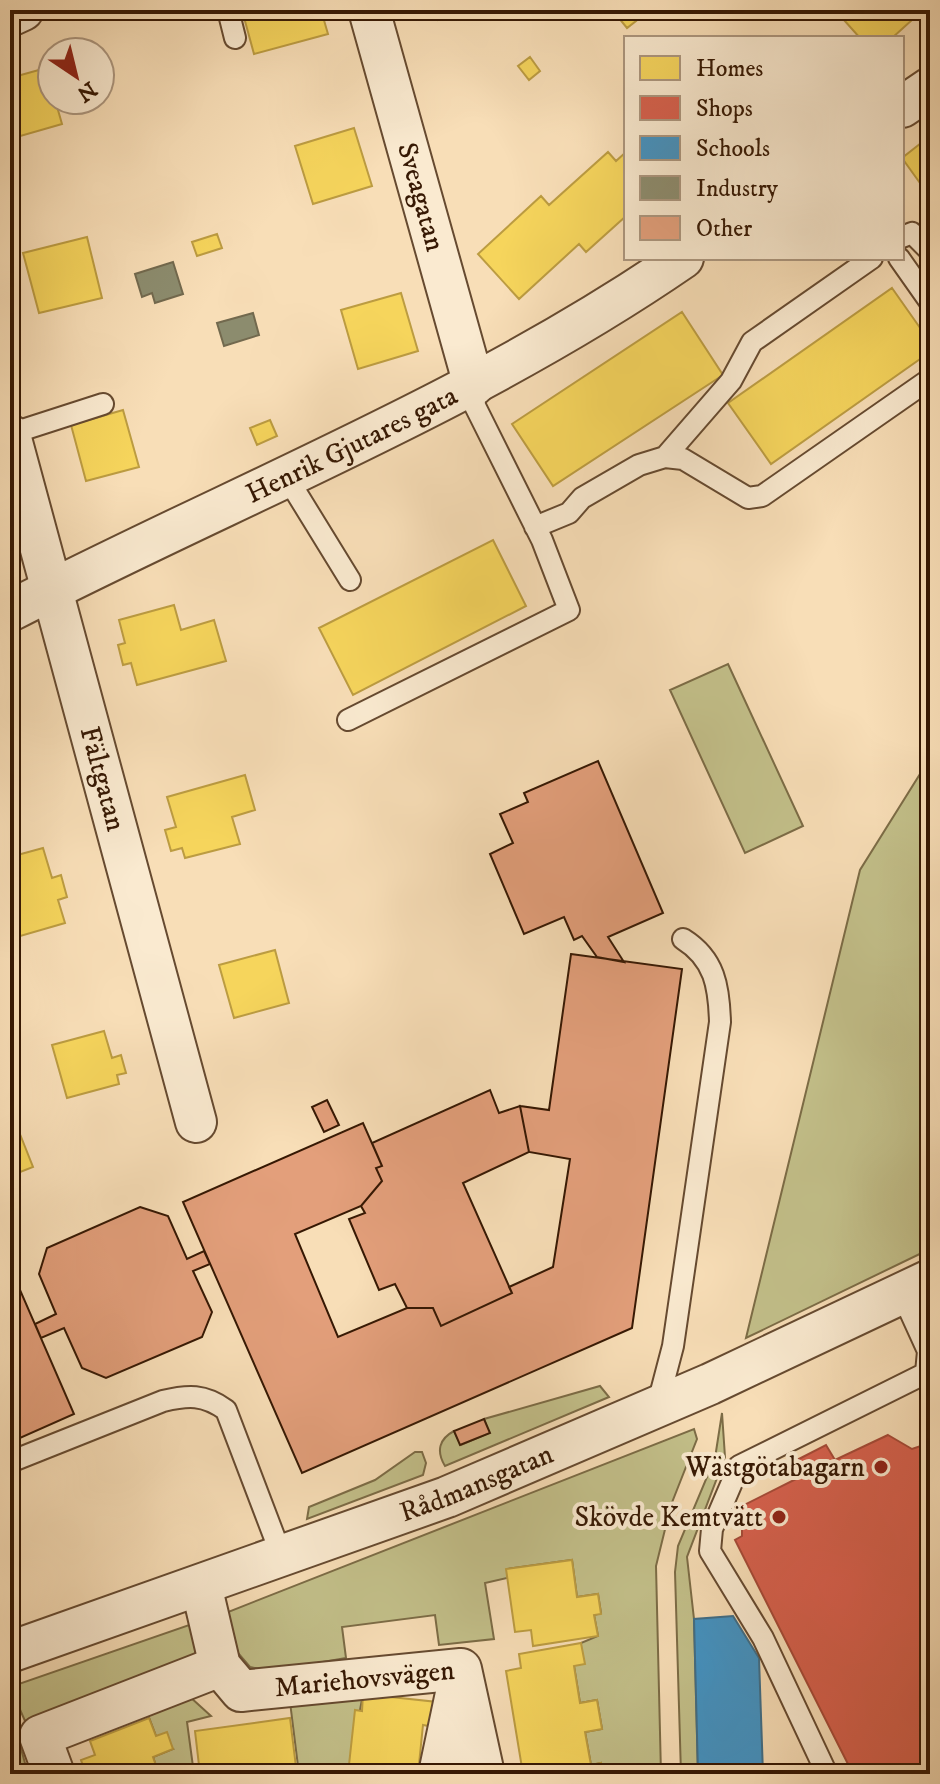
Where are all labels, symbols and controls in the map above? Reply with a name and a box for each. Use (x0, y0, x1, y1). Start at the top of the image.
north arrow (36, 36, 116, 116)
legend (624, 36, 904, 260)
text: Homes (696, 54, 763, 84)
text: N (71, 75, 102, 107)
text: Shops (696, 94, 753, 124)
text: Schools (696, 134, 770, 164)
street label: Sveagatan (389, 139, 453, 255)
text: Industry (696, 174, 779, 204)
text: Other (696, 214, 752, 244)
street label: Henrik Gjutares gata (240, 378, 463, 511)
street label: Fältgatan (72, 722, 134, 835)
street label: Rådmansgatan (395, 1436, 559, 1530)
place label: Wästgötabagarn (684, 1450, 865, 1485)
marker: Wästgötabagarn (872, 1458, 890, 1476)
place label: Skövde Kemtvätt (574, 1500, 763, 1535)
marker: Skövde Kemtvätt (770, 1508, 788, 1526)
street label: Mariehovsvägen (273, 1652, 457, 1705)

